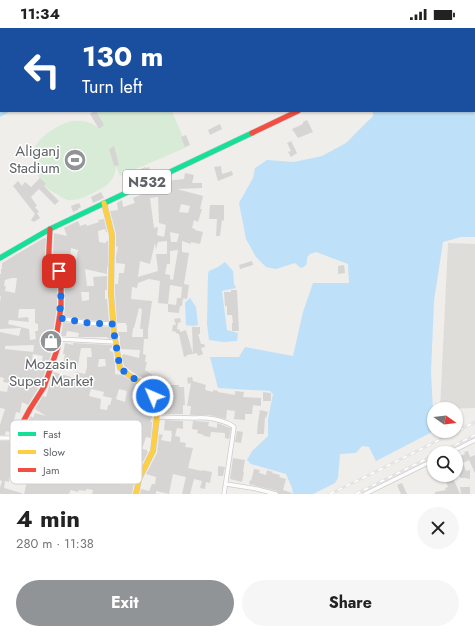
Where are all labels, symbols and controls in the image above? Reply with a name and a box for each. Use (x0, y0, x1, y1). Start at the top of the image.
text: 11:34 (20, 3, 60, 25)
text: 130 m (82, 36, 164, 77)
icon: left (16, 44, 68, 96)
text: Turn left (82, 74, 142, 100)
place label: Aliganj Stadium (9, 140, 60, 179)
sports icon: Aliganj Stadium (62, 147, 88, 173)
road number: N532 (123, 170, 171, 194)
pin (42, 254, 76, 288)
icon: arrive (48, 260, 70, 282)
shop icon: Mozasin Super Market (38, 328, 64, 354)
place label: Mozasin Super Market (9, 353, 94, 392)
position arrow (132, 375, 174, 417)
north arrow (427, 402, 463, 438)
map controls (427, 402, 463, 482)
legend (10, 420, 142, 484)
text: Fast (43, 426, 61, 442)
text: Slow (43, 444, 65, 460)
button: search (427, 446, 463, 482)
text: Jam (41, 462, 60, 478)
text: 4 min (16, 501, 80, 536)
button: close (417, 507, 459, 549)
text: 280 m · 11:38 (16, 534, 94, 553)
button: Exit (16, 580, 234, 626)
button: Share (242, 580, 459, 626)

